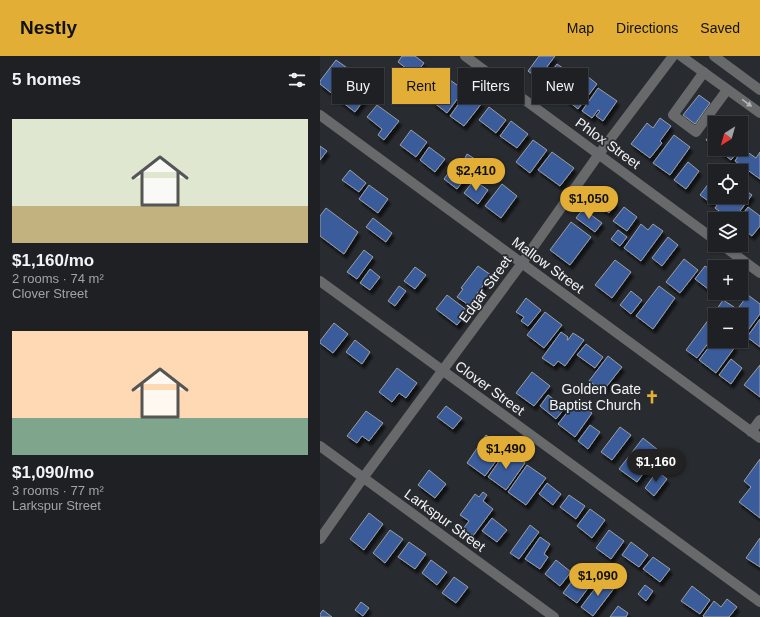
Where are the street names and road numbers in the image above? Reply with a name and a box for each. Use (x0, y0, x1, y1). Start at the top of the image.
street label: Phlox Street (572, 114, 644, 172)
street label: Mallow Street (509, 234, 587, 296)
street label: Edgar Street (455, 252, 515, 326)
street label: Clover Street (452, 358, 528, 419)
street label: Larkspur Street (402, 485, 489, 555)

